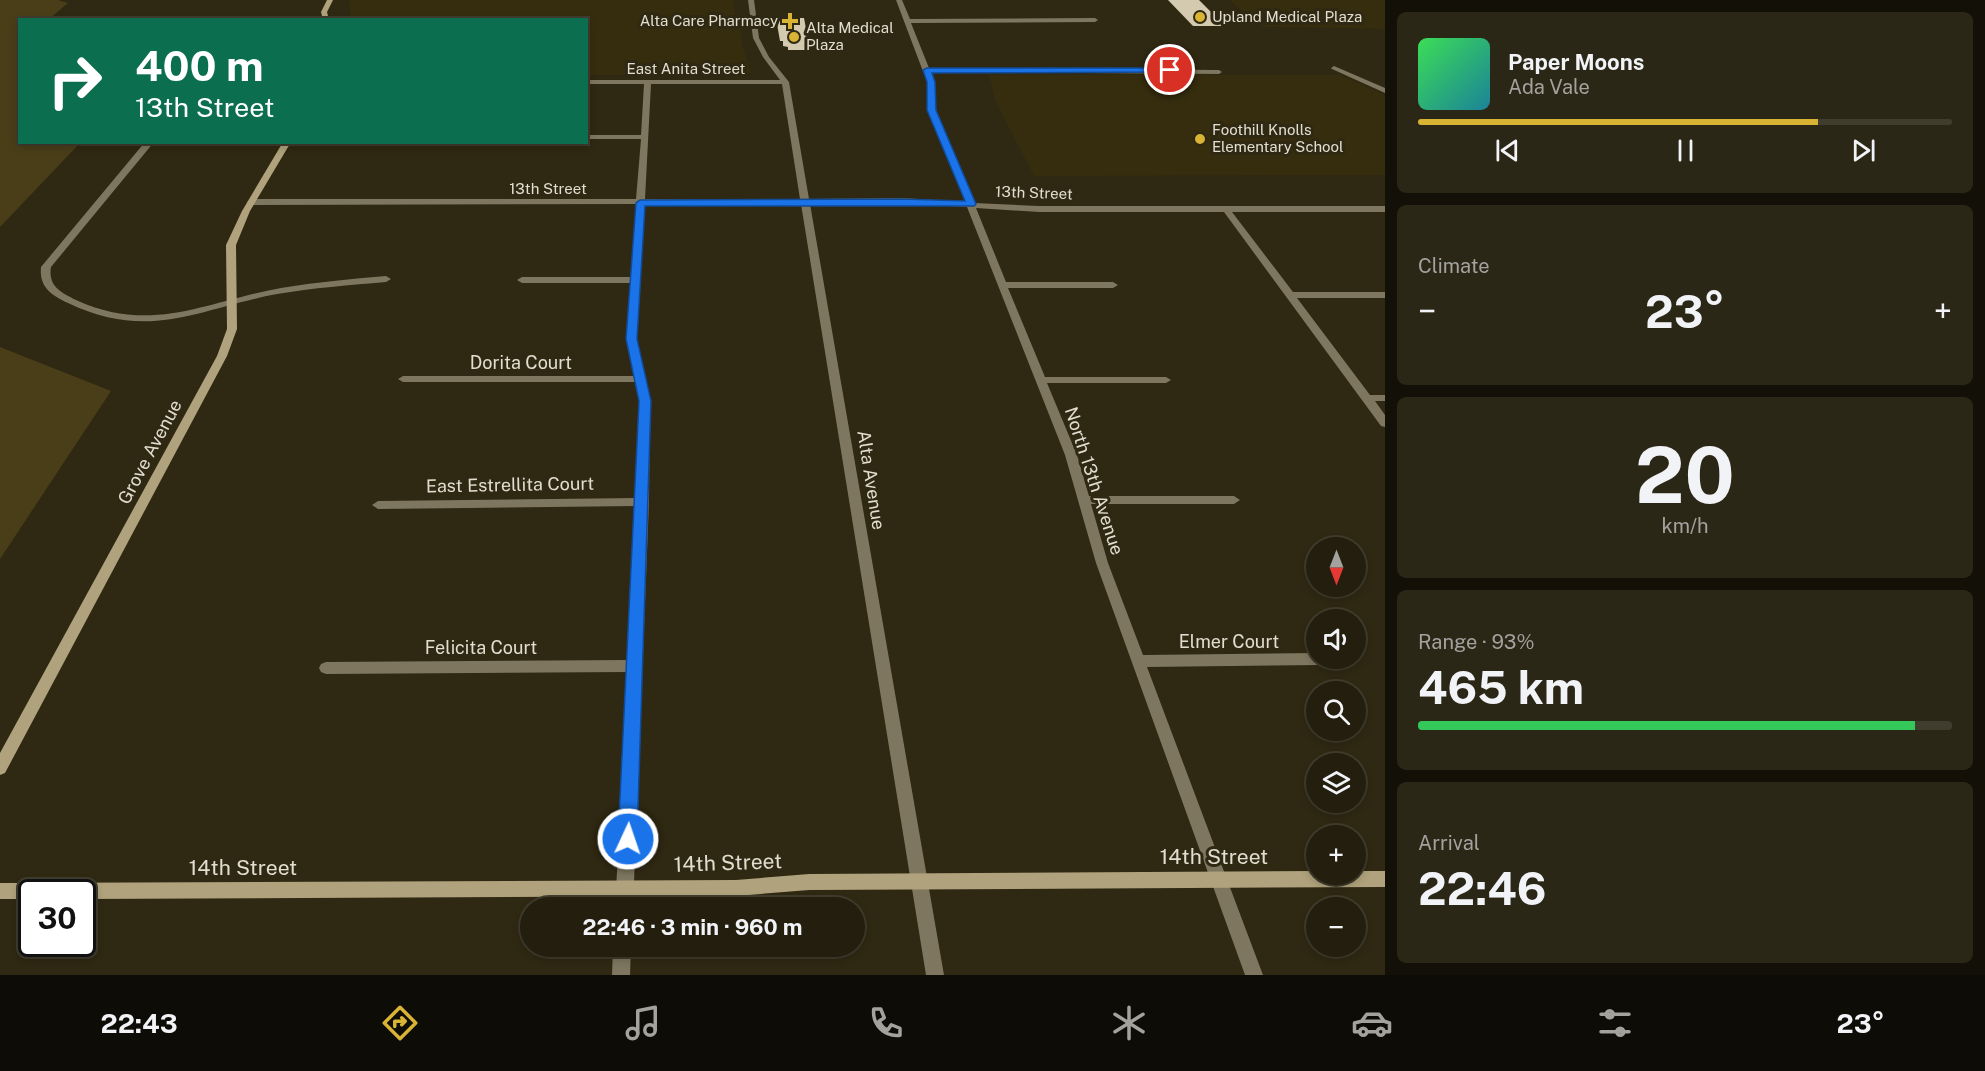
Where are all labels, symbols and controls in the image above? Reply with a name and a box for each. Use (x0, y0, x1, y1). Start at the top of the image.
place label: Upland Medical Plaza (1212, 8, 1362, 25)
marker: Upland Medical Plaza (1193, 10, 1207, 24)
place label: Alta Care Pharmacy (640, 12, 778, 29)
marker: Alta Care Pharmacy (783, 14, 797, 28)
place label: Alta Medical Plaza (806, 19, 894, 53)
marker: Alta Medical Plaza (787, 30, 801, 44)
text: 400 m (135, 41, 264, 90)
icon: right (36, 42, 114, 120)
pin (1144, 44, 1195, 95)
text: Paper Moons (1508, 49, 1644, 75)
icon: arrive (1153, 53, 1186, 86)
street label: East Anita Street (627, 60, 746, 77)
text: Ada Vale (1508, 75, 1590, 99)
text: 13th Street (135, 91, 275, 123)
place label: Foothill Knolls Elementary School (1212, 121, 1344, 155)
marker: Foothill Knolls Elementary School (1193, 132, 1207, 146)
icon: previous (1491, 134, 1524, 167)
icon: pause (1669, 134, 1702, 167)
icon: next (1847, 134, 1880, 167)
street label: 13th Street (509, 180, 587, 197)
street label: 13th Street (995, 183, 1073, 202)
text: Climate (1418, 254, 1490, 278)
text: 23° (1645, 285, 1725, 338)
text: − (1418, 292, 1436, 330)
text: + (1934, 292, 1952, 330)
street label: Dorita Court (470, 352, 572, 373)
street label: Grove Avenue (113, 396, 186, 508)
street label: North 13th Avenue (1061, 404, 1128, 558)
street label: Alta Avenue (853, 429, 890, 531)
text: 20 (1635, 429, 1735, 521)
street label: East Estrellita Court (426, 473, 594, 496)
text: km/h (1661, 514, 1709, 538)
north arrow (1306, 537, 1366, 597)
map controls (1306, 537, 1366, 957)
button: sound (1306, 609, 1366, 669)
text: Range · 93% (1418, 630, 1534, 654)
street label: Elmer Court (1179, 631, 1279, 652)
street label: Felicita Court (425, 637, 537, 658)
text: 465 km (1418, 661, 1584, 714)
button: search (1306, 681, 1366, 741)
button: layers (1306, 753, 1366, 813)
position arrow (596, 807, 660, 871)
button: + (1306, 825, 1366, 885)
text: Arrival (1418, 831, 1480, 855)
street label: 14th Street (1160, 844, 1268, 869)
street label: 14th Street (673, 848, 783, 877)
street label: 14th Street (189, 855, 297, 880)
text: 22:46 (1418, 862, 1546, 915)
speed limit sign: 30 (18, 879, 96, 957)
button: − (1306, 897, 1366, 957)
text: 22:46 · 3 min · 960 m (583, 914, 802, 940)
icon: directions (379, 1002, 421, 1044)
icon: music (622, 1002, 664, 1044)
icon: phone (865, 1002, 907, 1044)
icon: climate (1108, 1002, 1150, 1044)
icon: car (1351, 1002, 1393, 1044)
icon: filters (1594, 1002, 1636, 1044)
text: 22:43 (100, 1007, 178, 1039)
text: 23° (1837, 1007, 1884, 1039)

